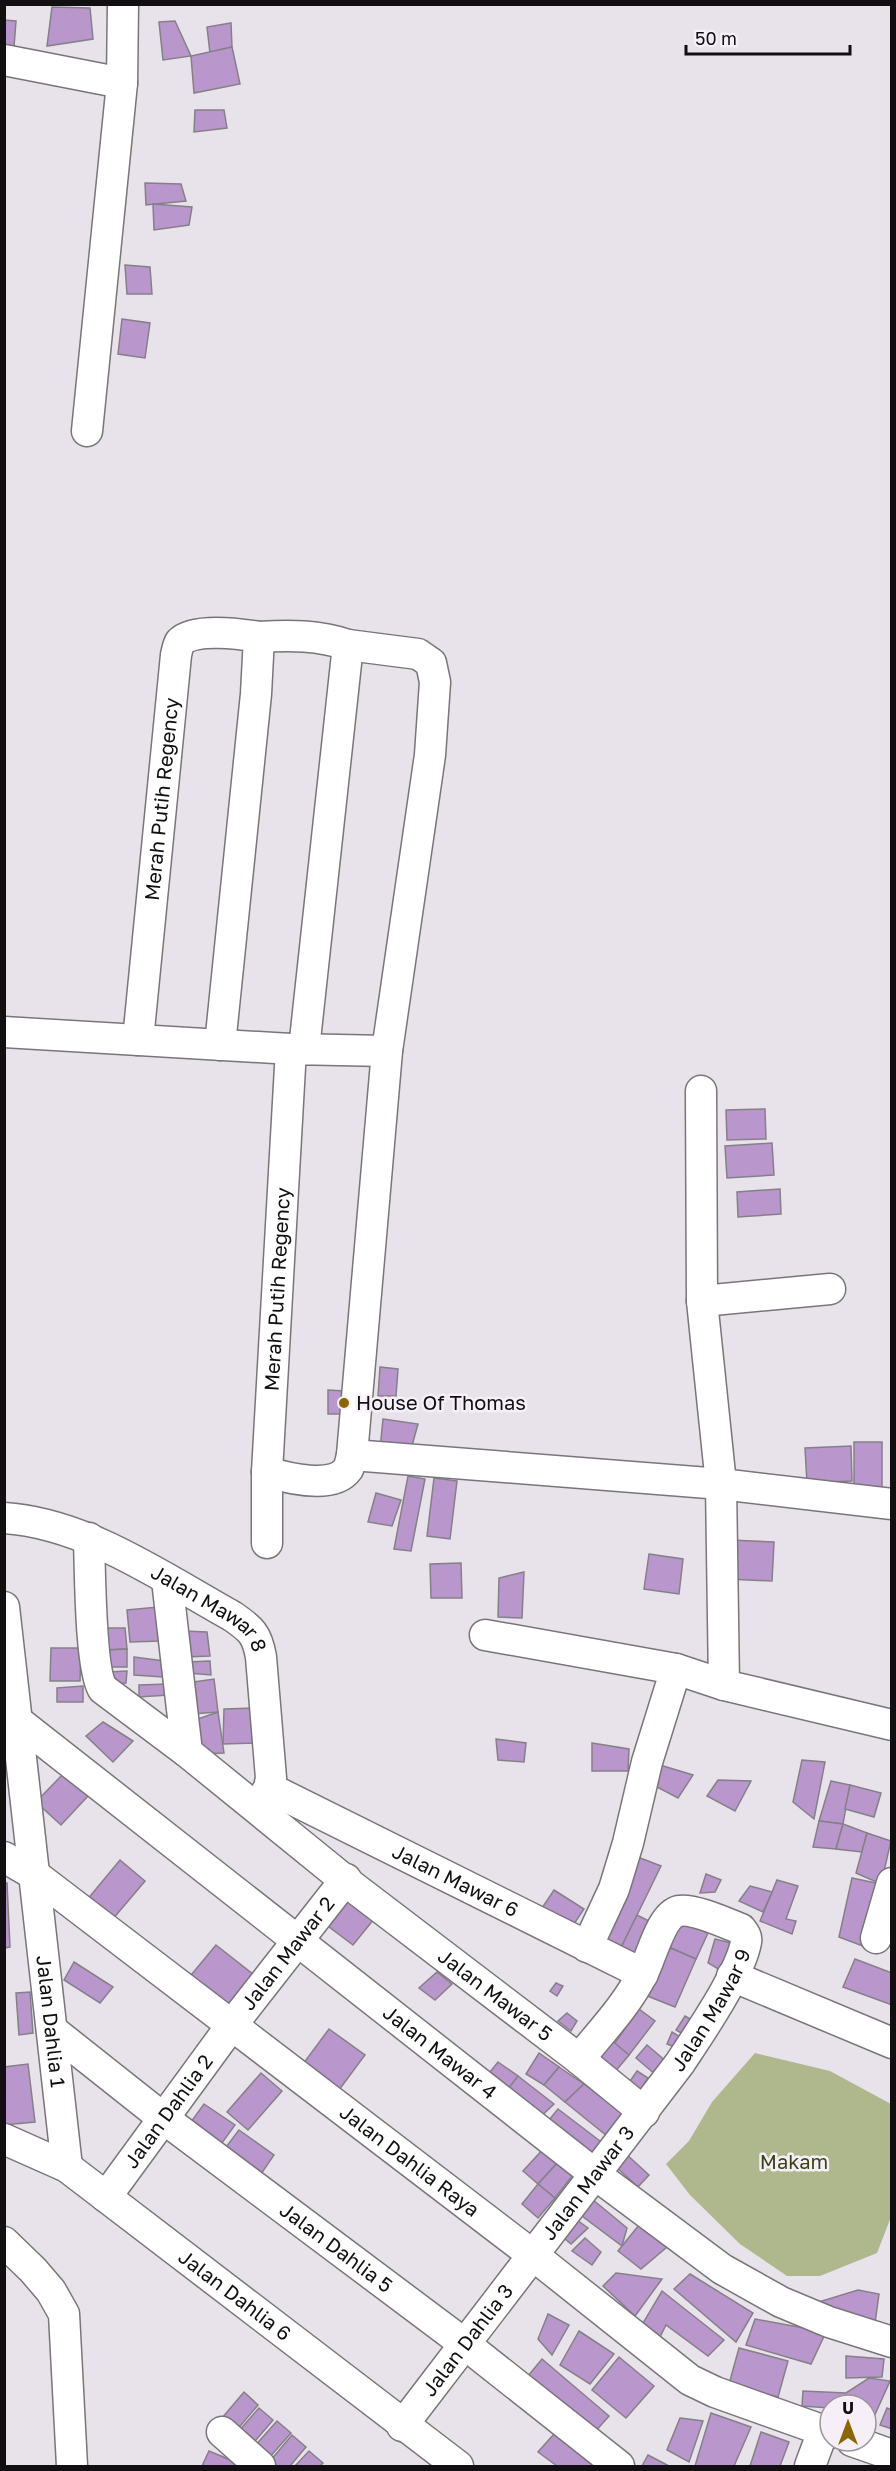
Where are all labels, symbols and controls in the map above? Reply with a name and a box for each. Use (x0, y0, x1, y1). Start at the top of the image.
scale bar (686, 18, 850, 56)
text: 50 m (695, 27, 737, 49)
street label: Merah Putih Regency (139, 696, 183, 902)
street label: Merah Putih Regency (259, 1187, 294, 1392)
place label: House Of Thomas (356, 1390, 526, 1414)
marker: House Of Thomas (337, 1396, 351, 1410)
street label: Jalan Mawar 8 (147, 1559, 273, 1654)
street label: Jalan Mawar 6 (389, 1838, 523, 1921)
street label: Jalan Mawar 2 (235, 1891, 339, 2014)
street label: Jalan Mawar 5 (434, 1943, 558, 2045)
street label: Jalan Mawar 9 (665, 1945, 755, 2075)
street label: Jalan Dahlia 1 (32, 1954, 71, 2089)
street label: Jalan Mawar 4 (379, 2000, 502, 2104)
street label: Jalan Dahlia 2 (118, 2049, 217, 2172)
street label: Jalan Dahlia Raya (335, 2099, 485, 2221)
street label: Jalan Mawar 3 (536, 2121, 639, 2244)
park label: Makam (760, 2149, 828, 2173)
street label: Jalan Dahlia 5 (276, 2197, 398, 2297)
street label: Jalan Dahlia 6 (174, 2244, 296, 2345)
street label: Jalan Dahlia 3 (416, 2279, 517, 2400)
north arrow (818, 2393, 878, 2453)
text: U (842, 2398, 854, 2418)

